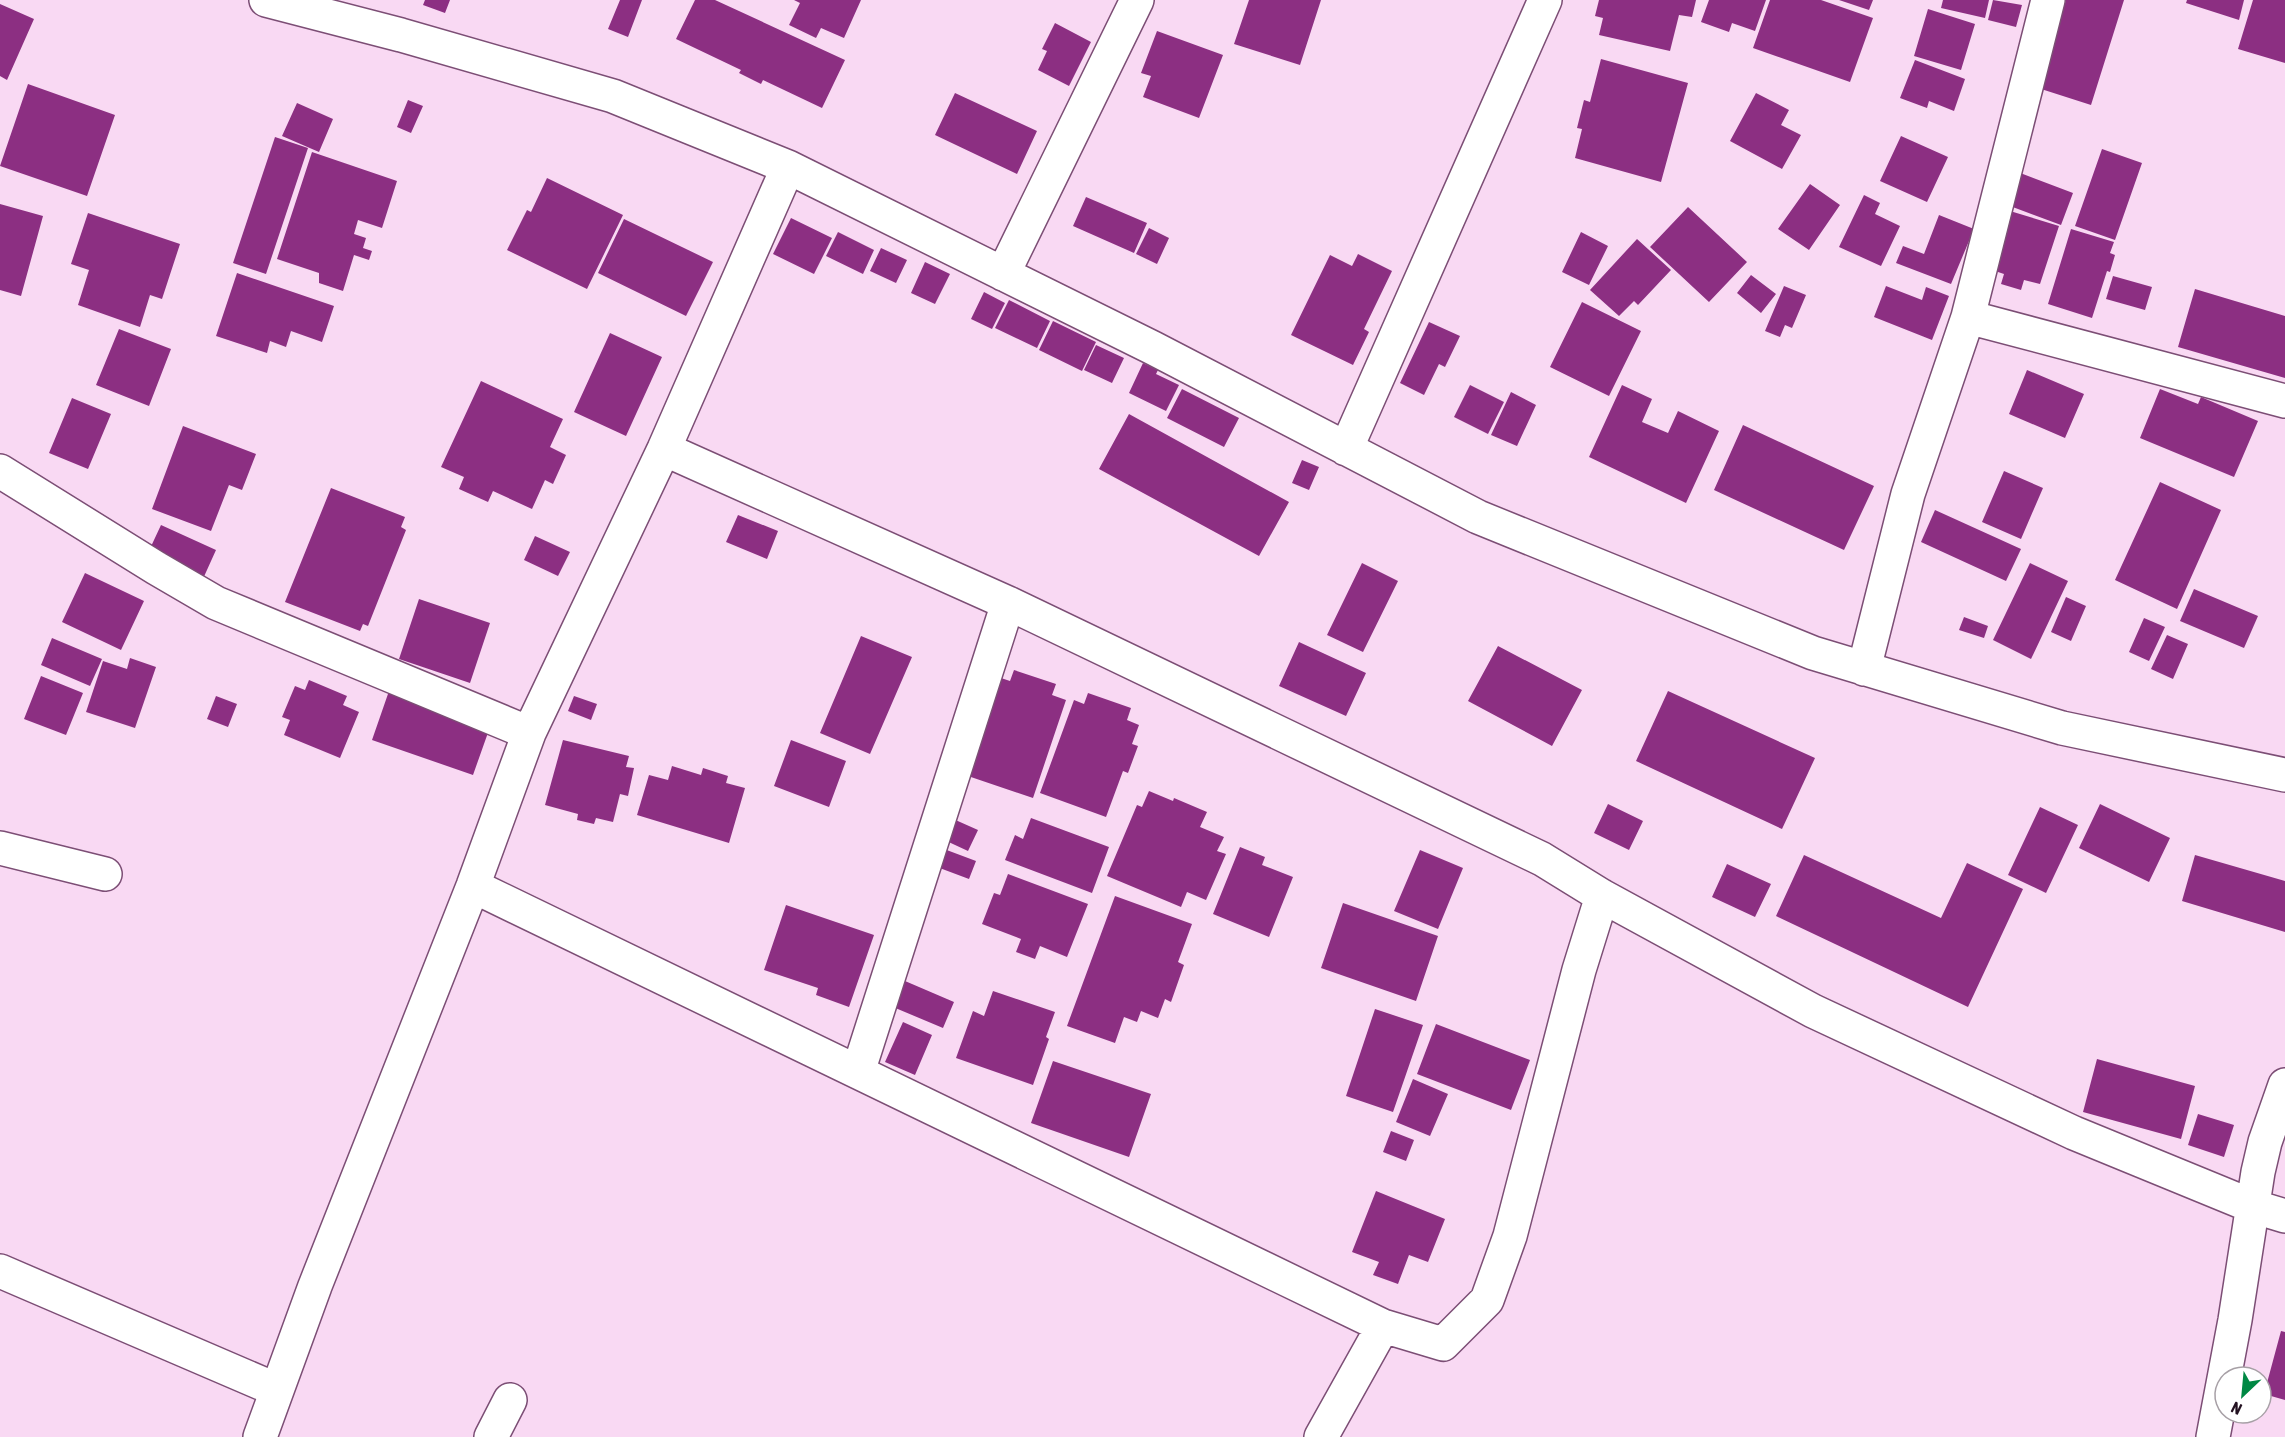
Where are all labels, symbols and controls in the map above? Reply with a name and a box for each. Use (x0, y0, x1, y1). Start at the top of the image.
north arrow (2213, 1365, 2273, 1425)
text: N (2228, 1398, 2245, 1419)

